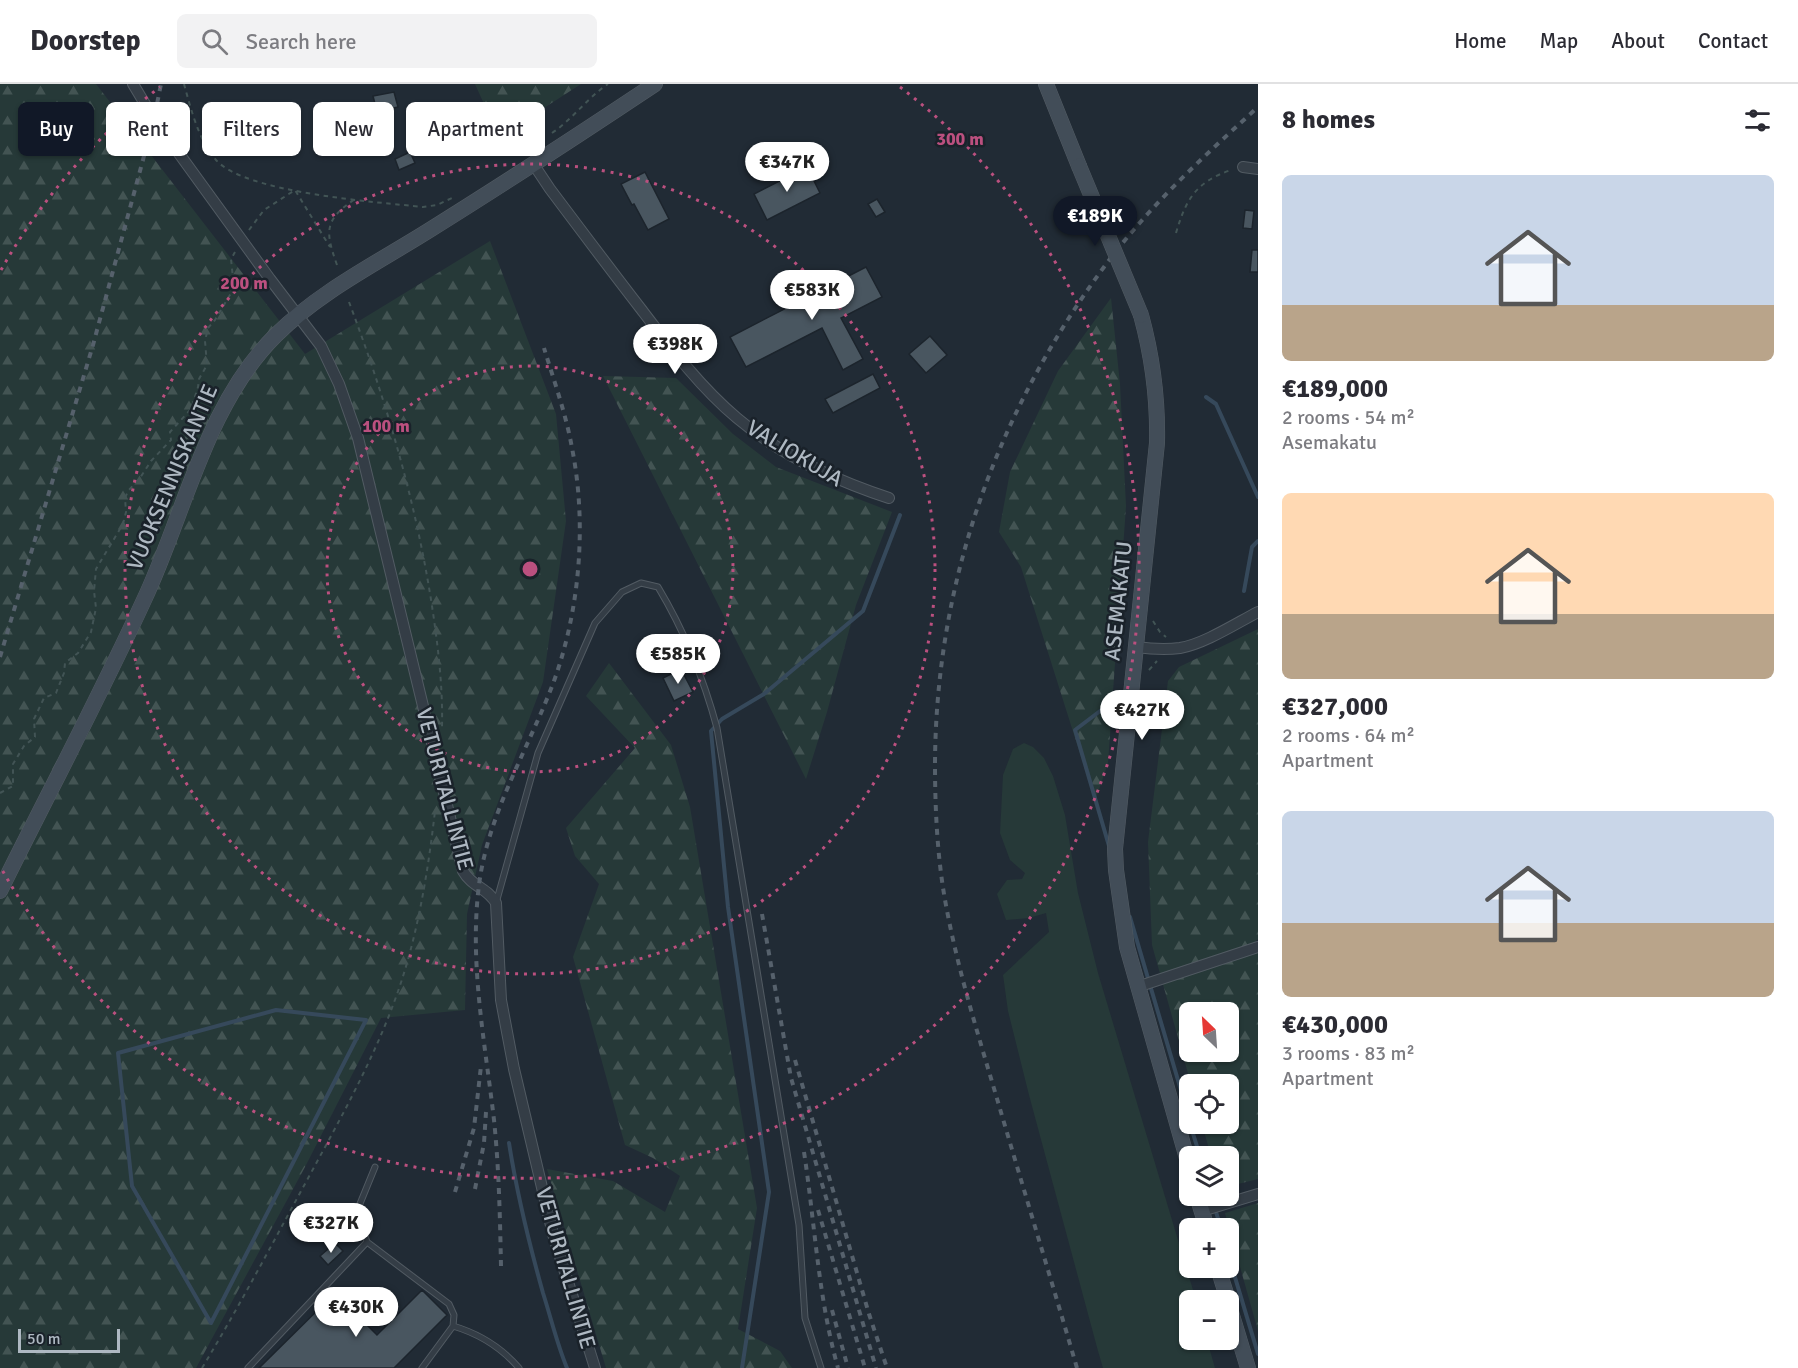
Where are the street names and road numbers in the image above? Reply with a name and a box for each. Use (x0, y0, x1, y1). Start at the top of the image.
street label: VUOKSENNISKANTIE (121, 380, 223, 574)
street label: VALIOKUJA (742, 414, 848, 493)
street label: ASEMAKATU (1098, 540, 1138, 662)
street label: VETURITALLINTIE (410, 705, 480, 873)
street label: VETURITALLINTIE (530, 1184, 602, 1352)

